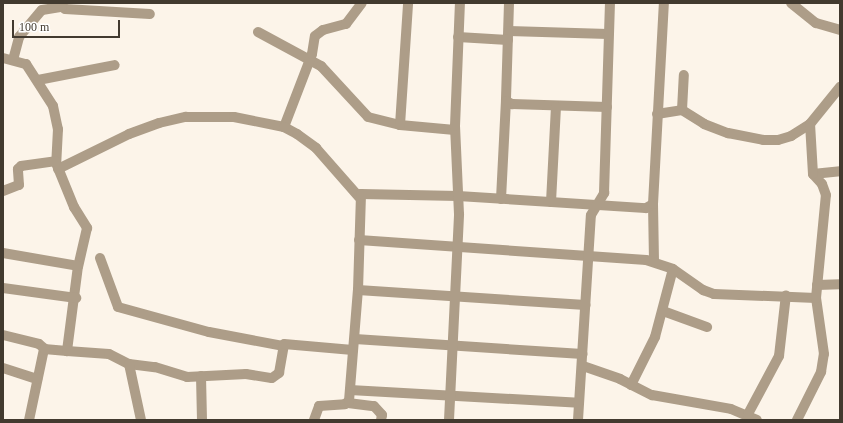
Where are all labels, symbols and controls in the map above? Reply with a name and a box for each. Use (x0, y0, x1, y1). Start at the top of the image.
scale bar (14, 12, 122, 38)
text: 100 m (19, 20, 49, 34)

